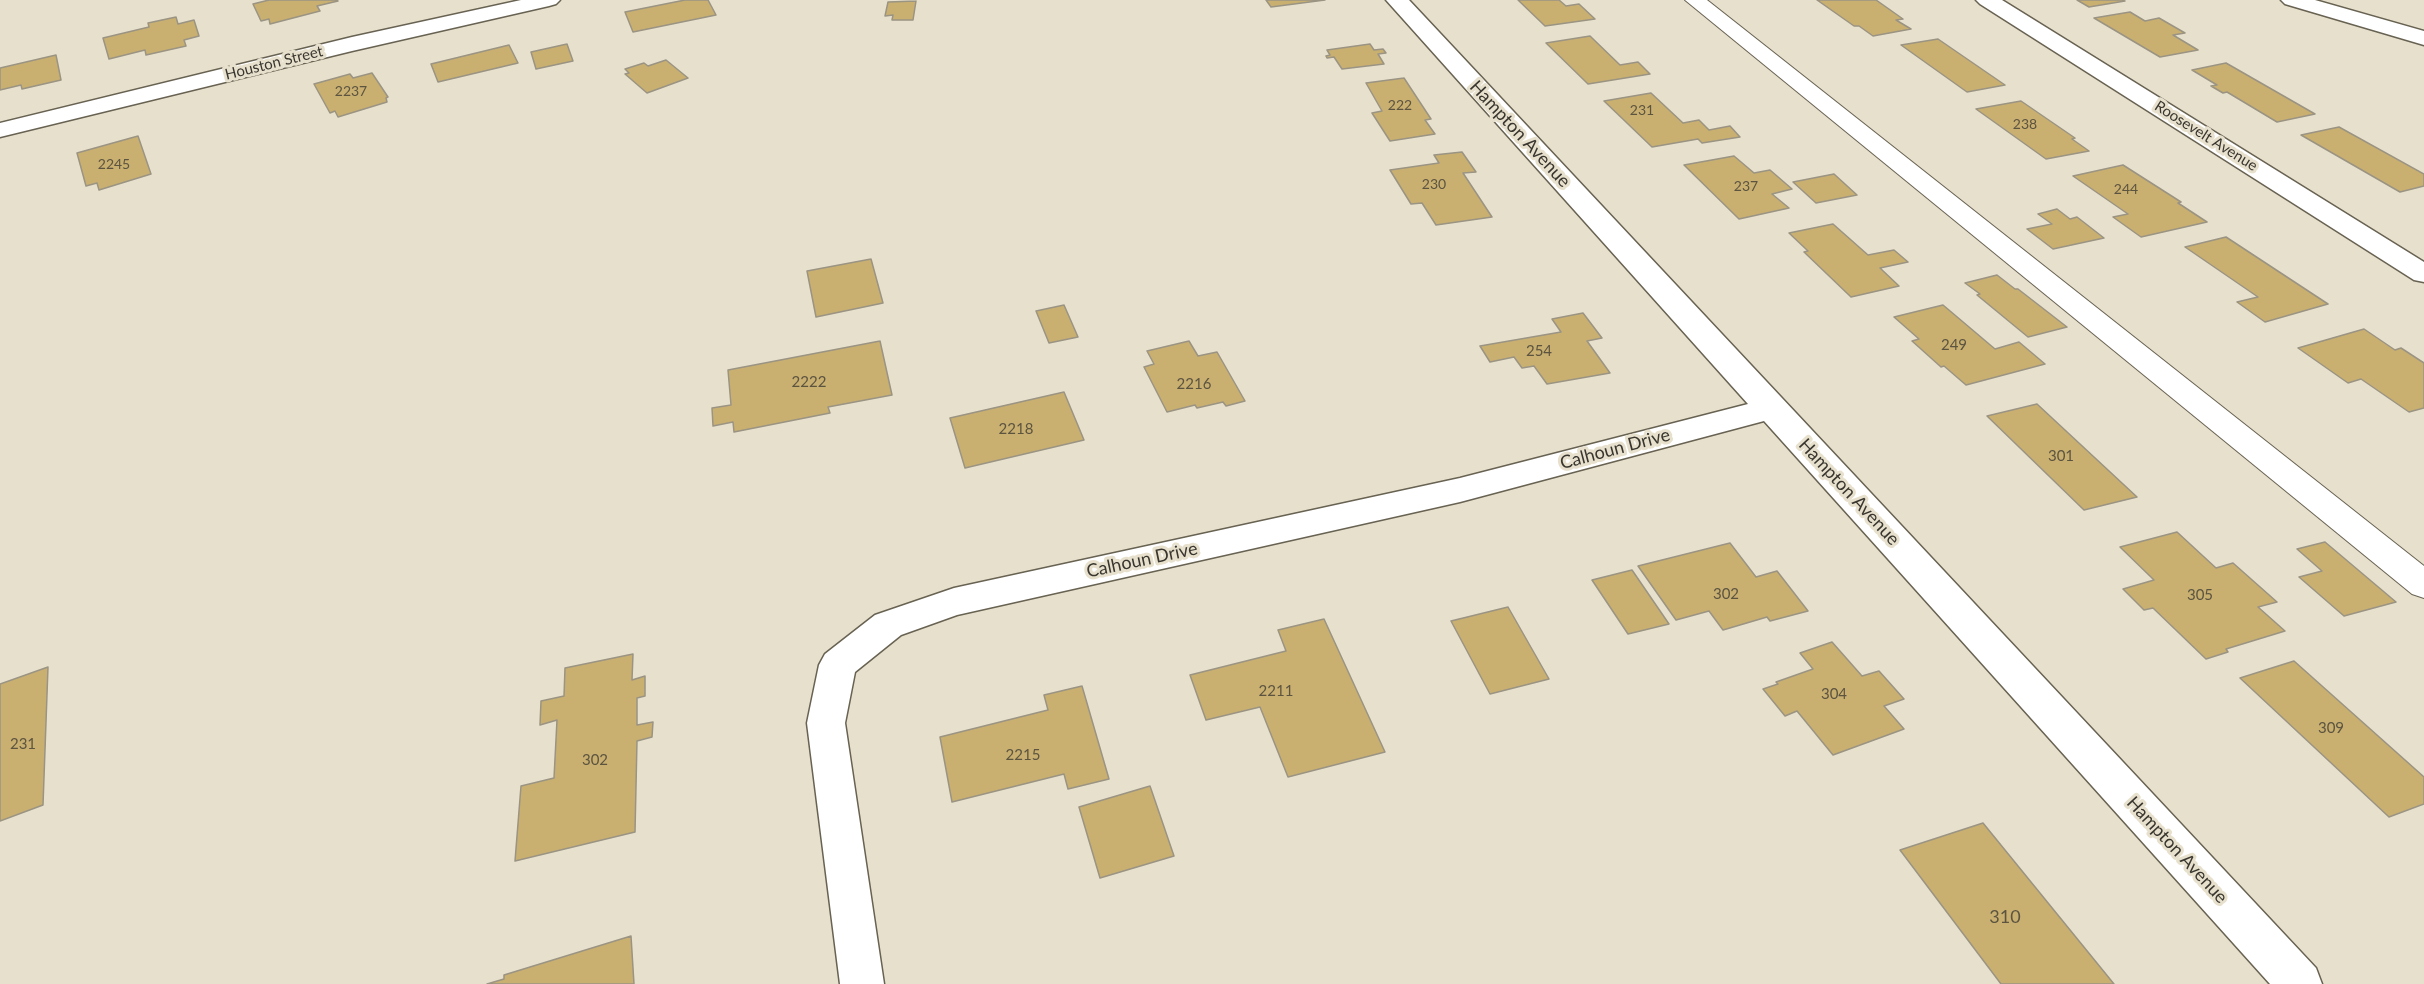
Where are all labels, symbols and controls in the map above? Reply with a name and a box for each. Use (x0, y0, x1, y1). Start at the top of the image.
street label: Houston Street (223, 42, 325, 84)
street label: Hampton Avenue (1465, 76, 1575, 192)
house number: 2237 (335, 83, 367, 99)
house number: 222 (1388, 97, 1412, 113)
street label: Roosevelt Avenue (2151, 97, 2261, 175)
house number: 231 (1630, 102, 1654, 118)
house number: 238 (2013, 116, 2037, 132)
house number: 2245 (98, 156, 130, 172)
house number: 230 (1422, 176, 1446, 192)
house number: 237 (1734, 178, 1758, 194)
house number: 244 (2114, 181, 2138, 197)
house number: 249 (1941, 336, 1967, 354)
house number: 254 (1526, 342, 1552, 360)
house number: 2222 (792, 373, 826, 391)
house number: 2216 (1177, 375, 1211, 393)
house number: 2218 (999, 420, 1033, 438)
street label: Calhoun Drive (1558, 424, 1672, 474)
street label: Hampton Avenue (1794, 434, 1904, 550)
house number: 301 (2048, 447, 2074, 465)
street label: Calhoun Drive (1084, 538, 1200, 582)
house number: 302 (1713, 585, 1739, 603)
house number: 305 (2187, 586, 2213, 604)
house number: 2211 (1259, 682, 1293, 700)
house number: 304 (1821, 685, 1847, 703)
house number: 309 (2318, 719, 2344, 737)
house number: 231 (10, 735, 36, 753)
house number: 2215 (1006, 746, 1040, 764)
house number: 302 (582, 751, 608, 769)
street label: Hampton Avenue (2122, 792, 2232, 908)
house number: 310 (1989, 906, 2021, 928)

